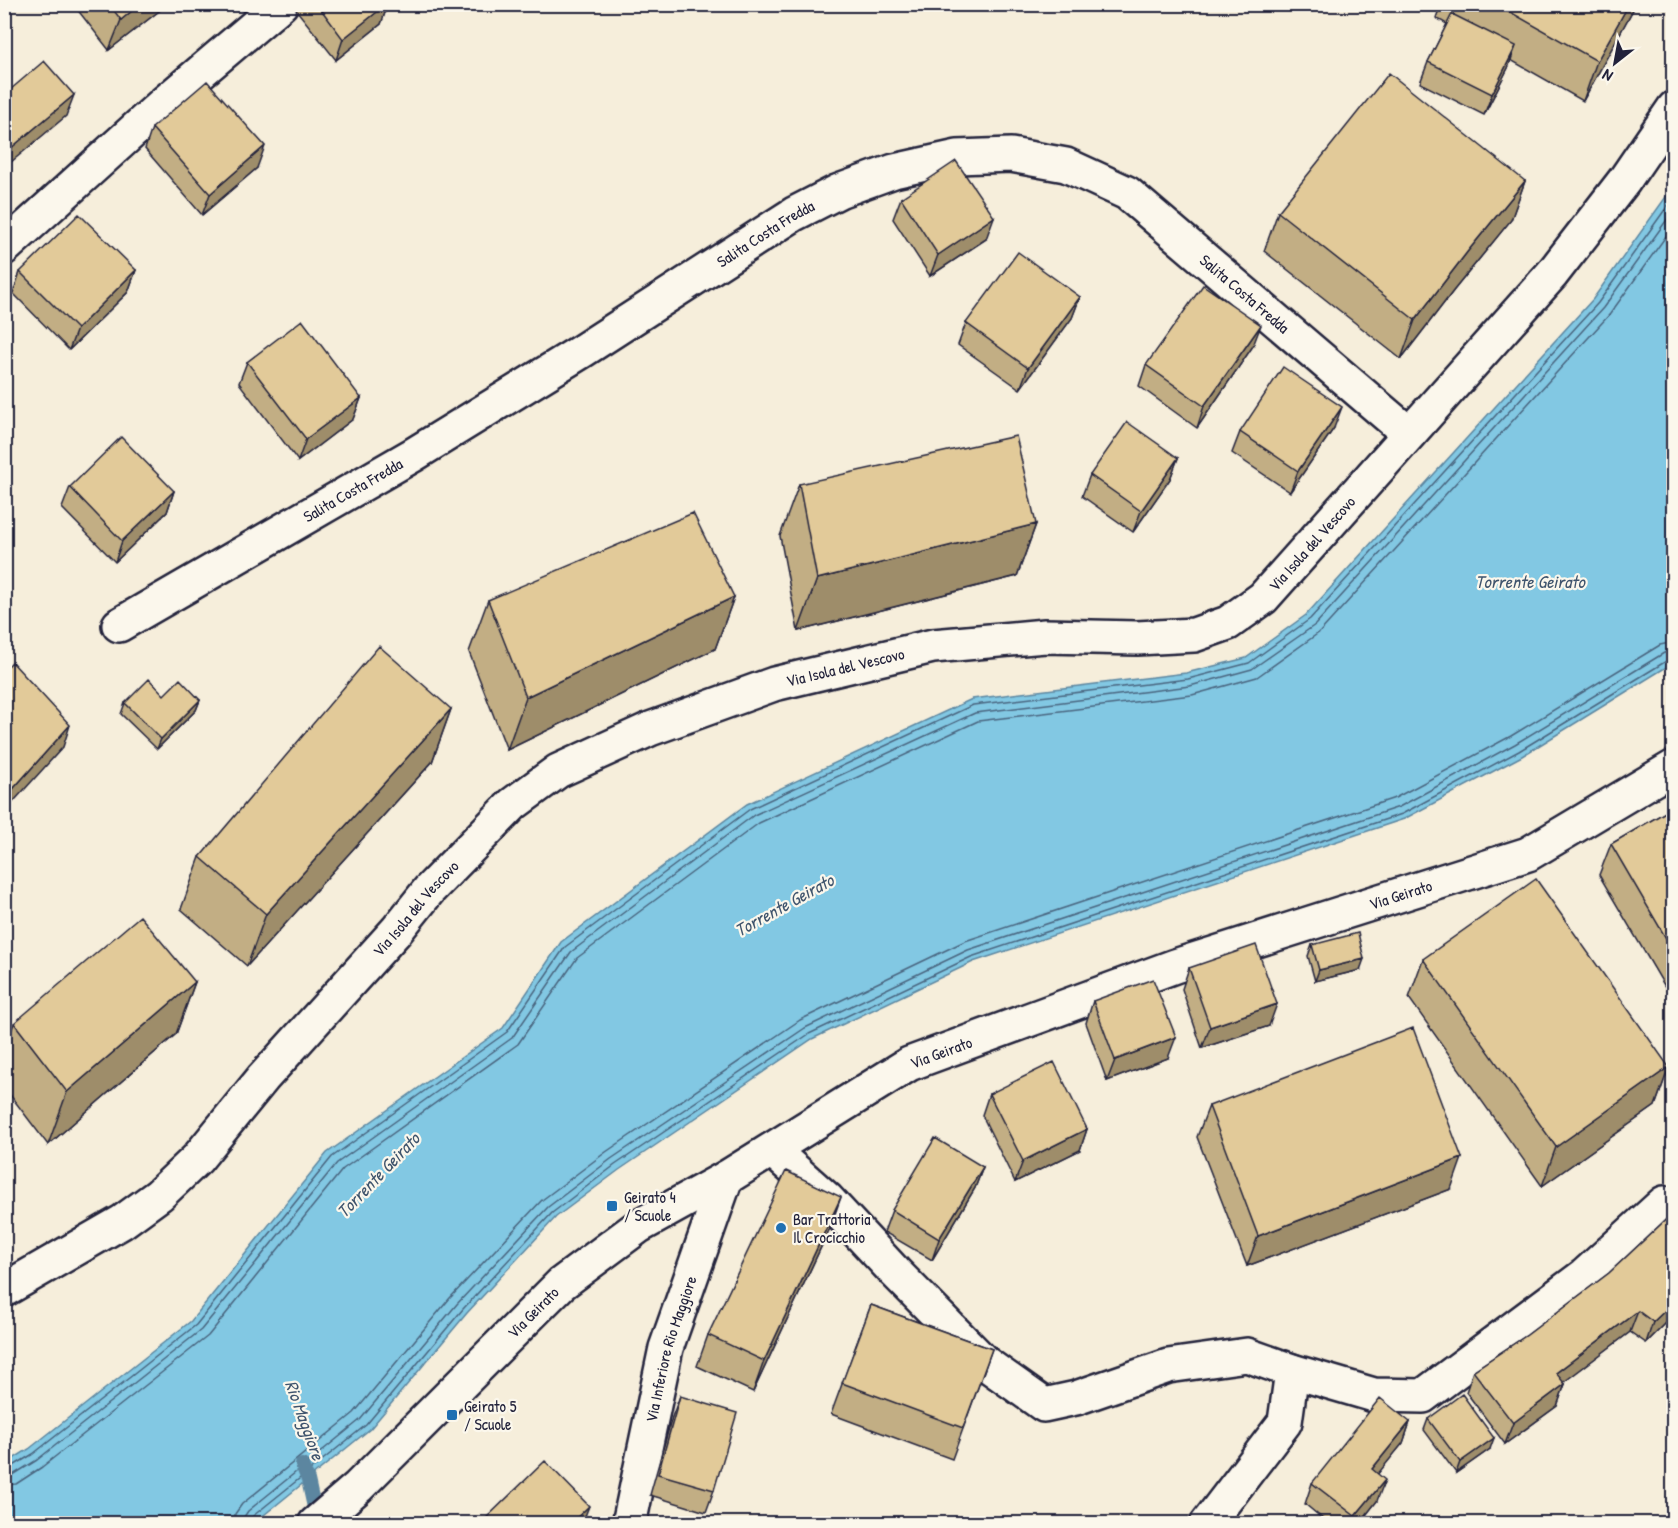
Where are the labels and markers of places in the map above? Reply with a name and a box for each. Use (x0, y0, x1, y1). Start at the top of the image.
place label: Geirato 4 / Scuole (624, 1186, 676, 1226)
marker: Geirato 4 / Scuole (605, 1199, 619, 1213)
place label: Bar Trattoria Il Crocicchio (793, 1208, 871, 1248)
marker: Bar Trattoria Il Crocicchio (774, 1221, 788, 1235)
place label: Geirato 5 / Scuole (464, 1395, 517, 1435)
marker: Geirato 5 / Scuole (445, 1408, 459, 1422)

